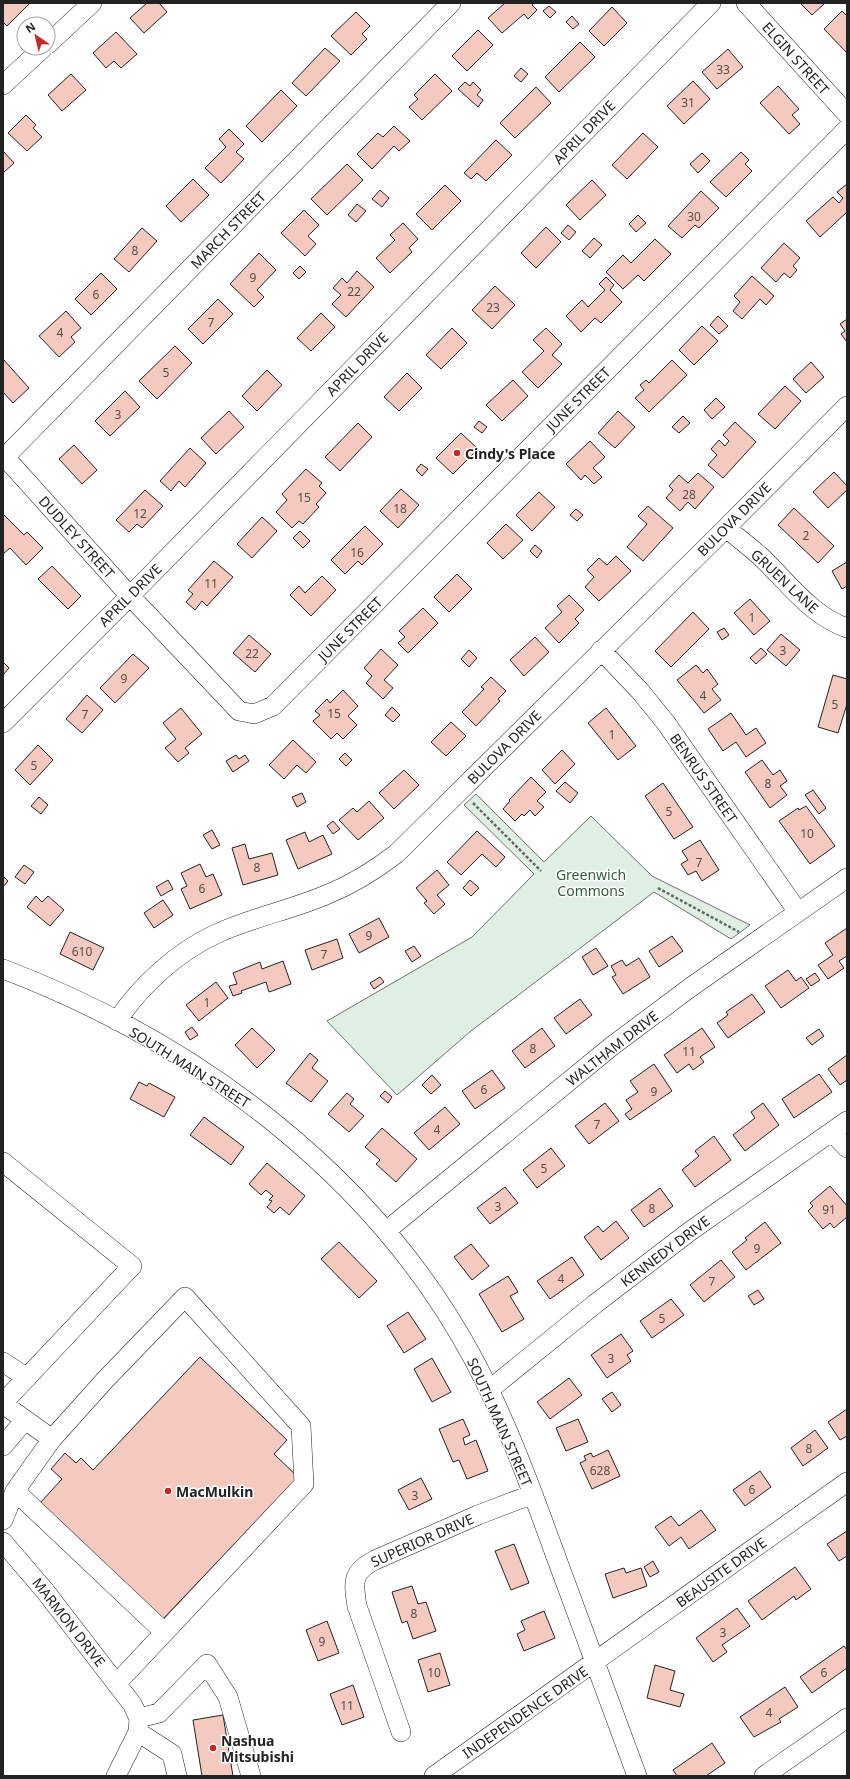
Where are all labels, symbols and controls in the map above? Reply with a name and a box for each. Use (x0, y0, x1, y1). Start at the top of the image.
north arrow (16, 16, 56, 56)
street label: ELGIN STREET (758, 18, 834, 99)
text: N (22, 19, 38, 36)
house number: 33 (716, 61, 730, 78)
house number: 31 (681, 94, 695, 111)
street label: APRIL DRIVE (549, 96, 619, 168)
street label: MARCH STREET (186, 187, 270, 273)
house number: 30 (687, 208, 701, 225)
house number: 8 (132, 242, 139, 259)
house number: 9 (250, 269, 257, 286)
house number: 22 (347, 283, 361, 300)
house number: 6 (93, 286, 100, 303)
house number: 23 (486, 299, 500, 316)
house number: 7 (208, 314, 215, 331)
house number: 4 (57, 324, 64, 341)
street label: APRIL DRIVE (322, 328, 392, 400)
street label: JUNE STREET (540, 363, 614, 437)
house number: 5 (163, 364, 170, 381)
house number: 3 (115, 406, 122, 423)
place label: Cindy's Place (465, 444, 555, 463)
marker: Cindy's Place (452, 448, 462, 458)
street label: BULOVA DRIVE (693, 478, 775, 560)
house number: 28 (682, 486, 696, 503)
house number: 15 (297, 489, 311, 506)
street label: DUDLEY STREET (35, 492, 119, 582)
house number: 18 (393, 500, 407, 517)
house number: 12 (133, 505, 147, 522)
house number: 2 (803, 527, 810, 544)
house number: 16 (350, 544, 364, 561)
street label: GRUEN LANE (747, 545, 823, 617)
street label: APRIL DRIVE (94, 559, 166, 631)
house number: 11 (204, 575, 218, 592)
street label: JUNE STREET (312, 593, 386, 667)
house number: 1 (749, 609, 755, 626)
house number: 3 (780, 642, 787, 659)
house number: 22 (245, 645, 259, 662)
house number: 9 (121, 670, 128, 687)
house number: 4 (700, 687, 707, 704)
house number: 5 (832, 696, 839, 713)
house number: 15 (327, 705, 341, 722)
house number: 7 (82, 706, 89, 723)
street label: BULOVA DRIVE (463, 706, 545, 788)
house number: 1 (609, 726, 615, 743)
street label: BENRUS STREET (666, 729, 742, 827)
house number: 5 (31, 757, 38, 774)
house number: 8 (765, 775, 772, 792)
house number: 5 (666, 803, 673, 820)
house number: 10 (800, 825, 814, 842)
house number: 7 (696, 854, 703, 871)
house number: 8 (254, 859, 261, 876)
park label: Greenwich Commons (556, 865, 626, 900)
house number: 6 (199, 880, 206, 897)
house number: 9 (366, 927, 373, 944)
house number: 610 (72, 943, 92, 960)
house number: 7 (321, 946, 328, 963)
house number: 1 (204, 994, 210, 1011)
street label: WALTHAM DRIVE (562, 1006, 662, 1090)
street label: SOUTH MAIN STREET (126, 1022, 254, 1112)
house number: 8 (530, 1040, 537, 1057)
house number: 11 (682, 1043, 696, 1060)
house number: 6 (481, 1081, 488, 1098)
house number: 9 (651, 1083, 658, 1100)
house number: 7 (594, 1116, 601, 1133)
house number: 4 (434, 1121, 441, 1138)
house number: 5 (541, 1160, 548, 1177)
house number: 3 (495, 1198, 502, 1215)
house number: 8 (649, 1200, 656, 1217)
house number: 91 (822, 1201, 836, 1218)
street label: KENNEDY DRIVE (617, 1211, 713, 1291)
house number: 9 (754, 1240, 761, 1257)
house number: 4 (558, 1270, 565, 1287)
house number: 7 (709, 1273, 716, 1290)
house number: 5 (659, 1310, 666, 1327)
house number: 3 (608, 1350, 615, 1367)
street label: SOUTH MAIN STREET (463, 1355, 537, 1489)
house number: 8 (806, 1440, 813, 1457)
house number: 628 (590, 1462, 610, 1479)
house number: 6 (749, 1481, 756, 1498)
place label: MacMulkin (176, 1482, 253, 1501)
marker: MacMulkin (163, 1486, 173, 1496)
house number: 3 (412, 1487, 419, 1504)
street label: SUPERIOR DRIVE (368, 1509, 476, 1571)
street label: BEAUSITE DRIVE (672, 1533, 770, 1611)
street label: MARMON DRIVE (28, 1574, 110, 1670)
house number: 8 (411, 1605, 418, 1622)
house number: 3 (720, 1624, 727, 1641)
house number: 9 (319, 1633, 326, 1650)
street label: INDEPENDENCE DRIVE (458, 1661, 592, 1763)
house number: 10 (427, 1664, 441, 1681)
house number: 6 (821, 1664, 828, 1681)
house number: 11 (340, 1697, 354, 1714)
house number: 4 (766, 1704, 773, 1721)
place label: Nashua Mitsubishi (221, 1731, 294, 1766)
marker: Nashua Mitsubishi (208, 1743, 218, 1753)

